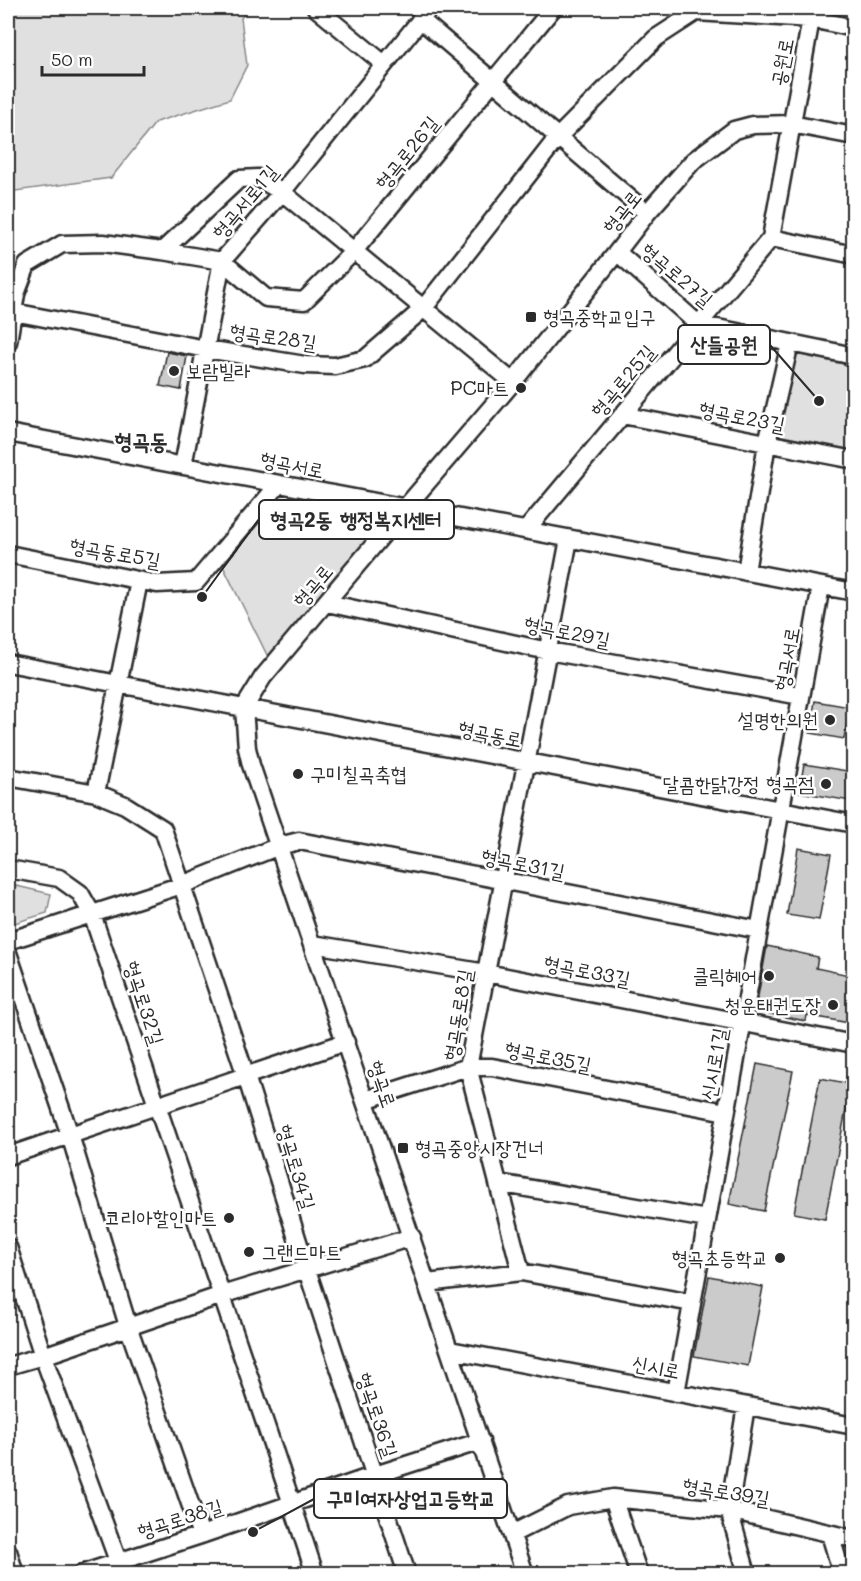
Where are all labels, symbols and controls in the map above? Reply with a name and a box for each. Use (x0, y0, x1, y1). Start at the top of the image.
street label: 공원로 (764, 36, 798, 88)
scale bar (42, 39, 144, 77)
text: 50 m (51, 47, 93, 71)
street label: 형곡로26길 (369, 110, 444, 195)
street label: 형곡서로1길 (206, 159, 283, 244)
street label: 형곡로 (596, 184, 646, 238)
street label: 형곡로27길 (636, 236, 719, 312)
place label: 형곡중학교입구 (543, 303, 656, 329)
marker: 형곡중학교입구 (524, 310, 538, 324)
street label: 형곡로28길 (228, 317, 318, 355)
callout: 산들공원 (678, 325, 770, 364)
text: 산들공원 (690, 330, 758, 357)
street label: 형곡로25길 (584, 339, 660, 422)
place label: 보람빌라 (186, 357, 250, 383)
marker: 보람빌라 (167, 364, 181, 378)
place label: PC마트 (450, 374, 509, 400)
marker: PC마트 (514, 381, 528, 395)
street label: 형곡로23길 (697, 395, 787, 437)
district label: 형곡동 (114, 426, 168, 455)
street label: 형곡서로 (258, 445, 326, 483)
callout: 형곡2동 행정복지센터 (259, 500, 454, 539)
text: 형곡2동 행정복지센터 (270, 505, 442, 532)
street label: 형곡동로5길 (68, 531, 163, 573)
street label: 형곡로 (287, 559, 338, 612)
street label: 형곡로29길 (522, 610, 613, 652)
street label: 형곡서로 (768, 625, 804, 693)
place label: 설명한의원 (738, 706, 818, 732)
marker: 설명한의원 (823, 713, 837, 727)
street label: 형곡동로 (456, 714, 524, 752)
place label: 구미칠곡축협 (310, 760, 407, 786)
marker: 구미칠곡축협 (291, 767, 305, 781)
place label: 달콤한닭강정 형곡점 (663, 770, 814, 796)
marker: 달콤한닭강정 형곡점 (819, 777, 833, 791)
street label: 형곡로31길 (479, 842, 567, 884)
street label: 형곡로33길 (542, 949, 633, 991)
street label: 형곡로32길 (119, 957, 171, 1048)
place label: 클릭헤어 (693, 962, 757, 988)
street label: 형곡동로8길 (437, 967, 477, 1063)
marker: 클릭헤어 (762, 969, 776, 983)
place label: 청운태권도장 (724, 991, 821, 1017)
marker: 청운태권도장 (826, 998, 840, 1012)
street label: 신시로1길 (694, 1025, 732, 1102)
street label: 형곡로35길 (503, 1035, 594, 1077)
street label: 형곡로 (363, 1057, 403, 1111)
street label: 형곡로34길 (272, 1121, 322, 1213)
place label: 형곡중앙시장건너 (415, 1134, 544, 1160)
marker: 형곡중앙시장건너 (396, 1141, 410, 1155)
place label: 코리아할인마트 (104, 1204, 217, 1230)
marker: 코리아할인마트 (222, 1211, 236, 1225)
place label: 그랜드마트 (261, 1238, 341, 1264)
place label: 형곡초등학교 (671, 1244, 768, 1270)
marker: 그랜드마트 (242, 1245, 256, 1259)
marker: 형곡초등학교 (773, 1251, 787, 1265)
street label: 신시로 (630, 1349, 682, 1383)
street label: 형곡로36길 (351, 1369, 405, 1461)
street label: 형곡로39길 (681, 1471, 772, 1511)
callout: 구미여자상업고등학교 (314, 1479, 507, 1518)
text: 구미여자상업고등학교 (327, 1484, 495, 1511)
street label: 형곡로38길 (134, 1492, 226, 1544)

